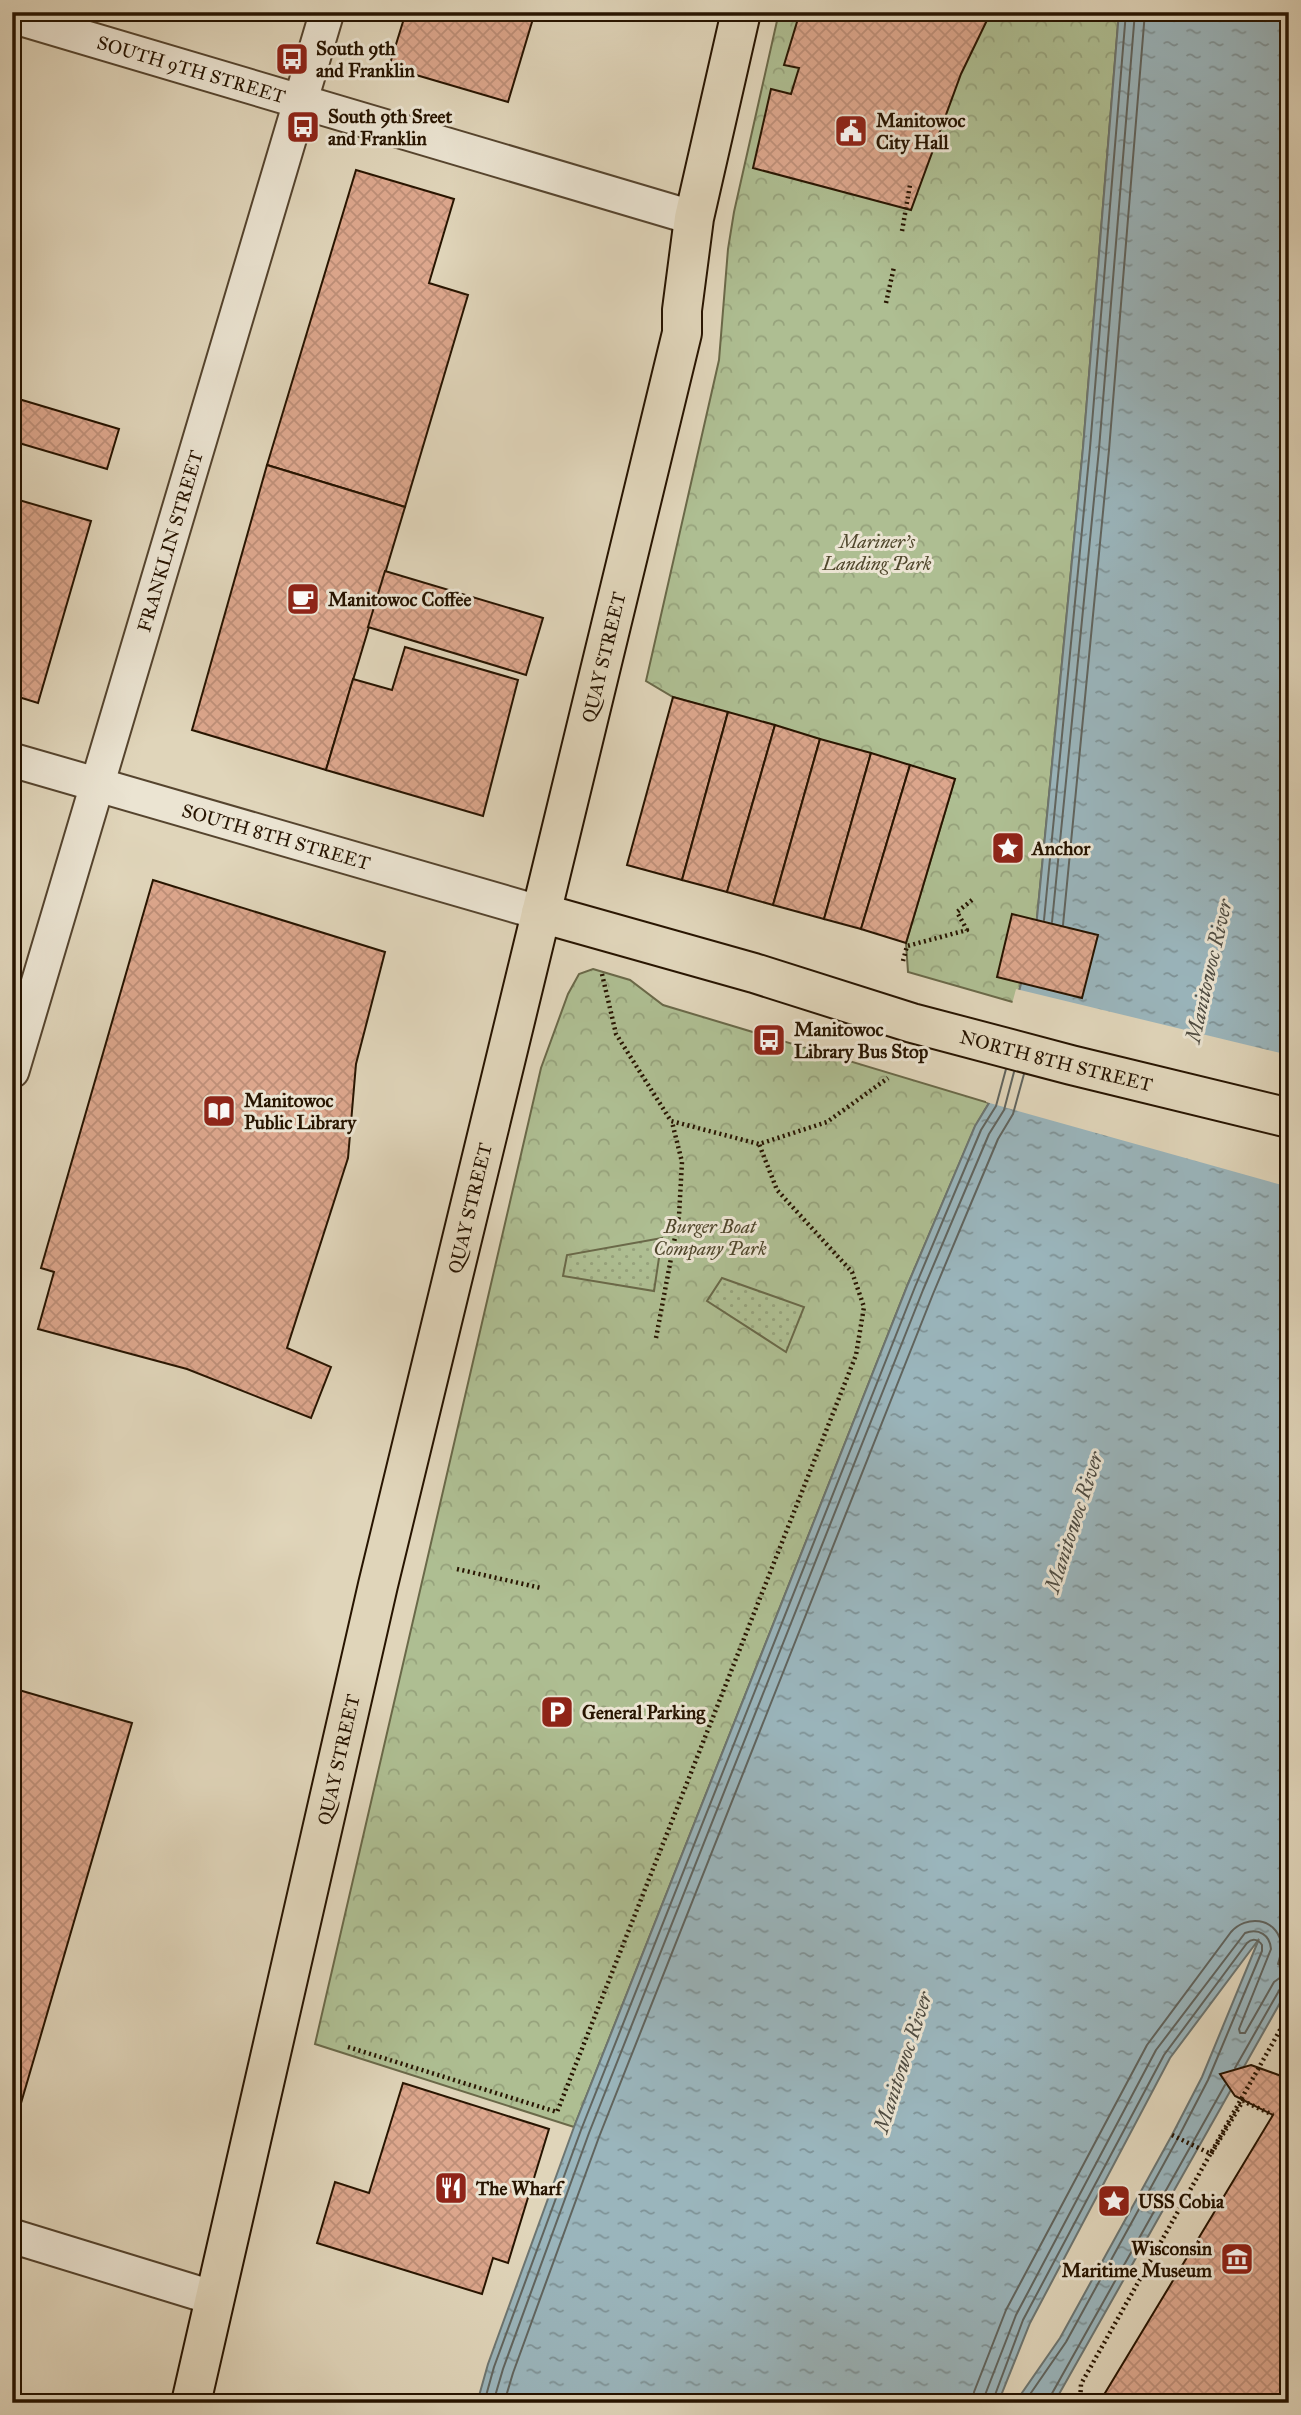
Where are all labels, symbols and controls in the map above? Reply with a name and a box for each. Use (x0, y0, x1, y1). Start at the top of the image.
street label: SOUTH 9TH STREET (94, 31, 288, 108)
place label: South 9th and Franklin (316, 37, 416, 82)
bus stop icon: South 9th and Franklin (273, 40, 311, 78)
place label: South 9th Sreet and Franklin (328, 105, 452, 150)
bus stop icon: South 9th Sreet and Franklin (284, 108, 322, 146)
place label: Manitowoc City Hall (876, 109, 965, 155)
public building icon: Manitowoc City Hall (832, 112, 870, 150)
street label: FRANKLIN STREET (132, 448, 208, 635)
park label: Mariner's Landing Park (821, 530, 932, 575)
cafe icon: Manitowoc Coffee (284, 580, 322, 618)
place label: Manitowoc Coffee (328, 588, 471, 611)
street label: QUAY STREET (577, 590, 631, 725)
street label: SOUTH 8TH STREET (179, 799, 373, 875)
place icon: Anchor (989, 829, 1027, 867)
place label: Anchor (1030, 837, 1091, 860)
water label: Manitowoc River (1179, 896, 1238, 1047)
place label: Manitowoc Library Bus Stop (794, 1018, 929, 1064)
bus stop icon: Manitowoc Library Bus Stop (750, 1021, 788, 1059)
street label: NORTH 8TH STREET (957, 1025, 1155, 1096)
place label: Manitowoc Public Library (244, 1089, 357, 1135)
library icon: Manitowoc Public Library (200, 1092, 238, 1130)
street label: QUAY STREET (443, 1141, 497, 1276)
park label: Burger Boat Company Park (653, 1215, 767, 1261)
water label: Manitowoc River (1038, 1447, 1109, 1598)
street label: QUAY STREET (312, 1692, 365, 1827)
parking icon: General Parking (538, 1693, 576, 1731)
place label: General Parking (582, 1701, 706, 1725)
water label: Manitowoc River (867, 1987, 938, 2138)
restaurant icon: The Wharf (432, 2169, 470, 2207)
place label: The Wharf (475, 2177, 565, 2200)
place icon: USS Cobia (1095, 2182, 1133, 2220)
place label: USS Cobia (1138, 2190, 1225, 2213)
place label: Wisconsin Maritime Museum (1062, 2237, 1213, 2282)
museum icon: Wisconsin Maritime Museum (1218, 2240, 1256, 2278)

